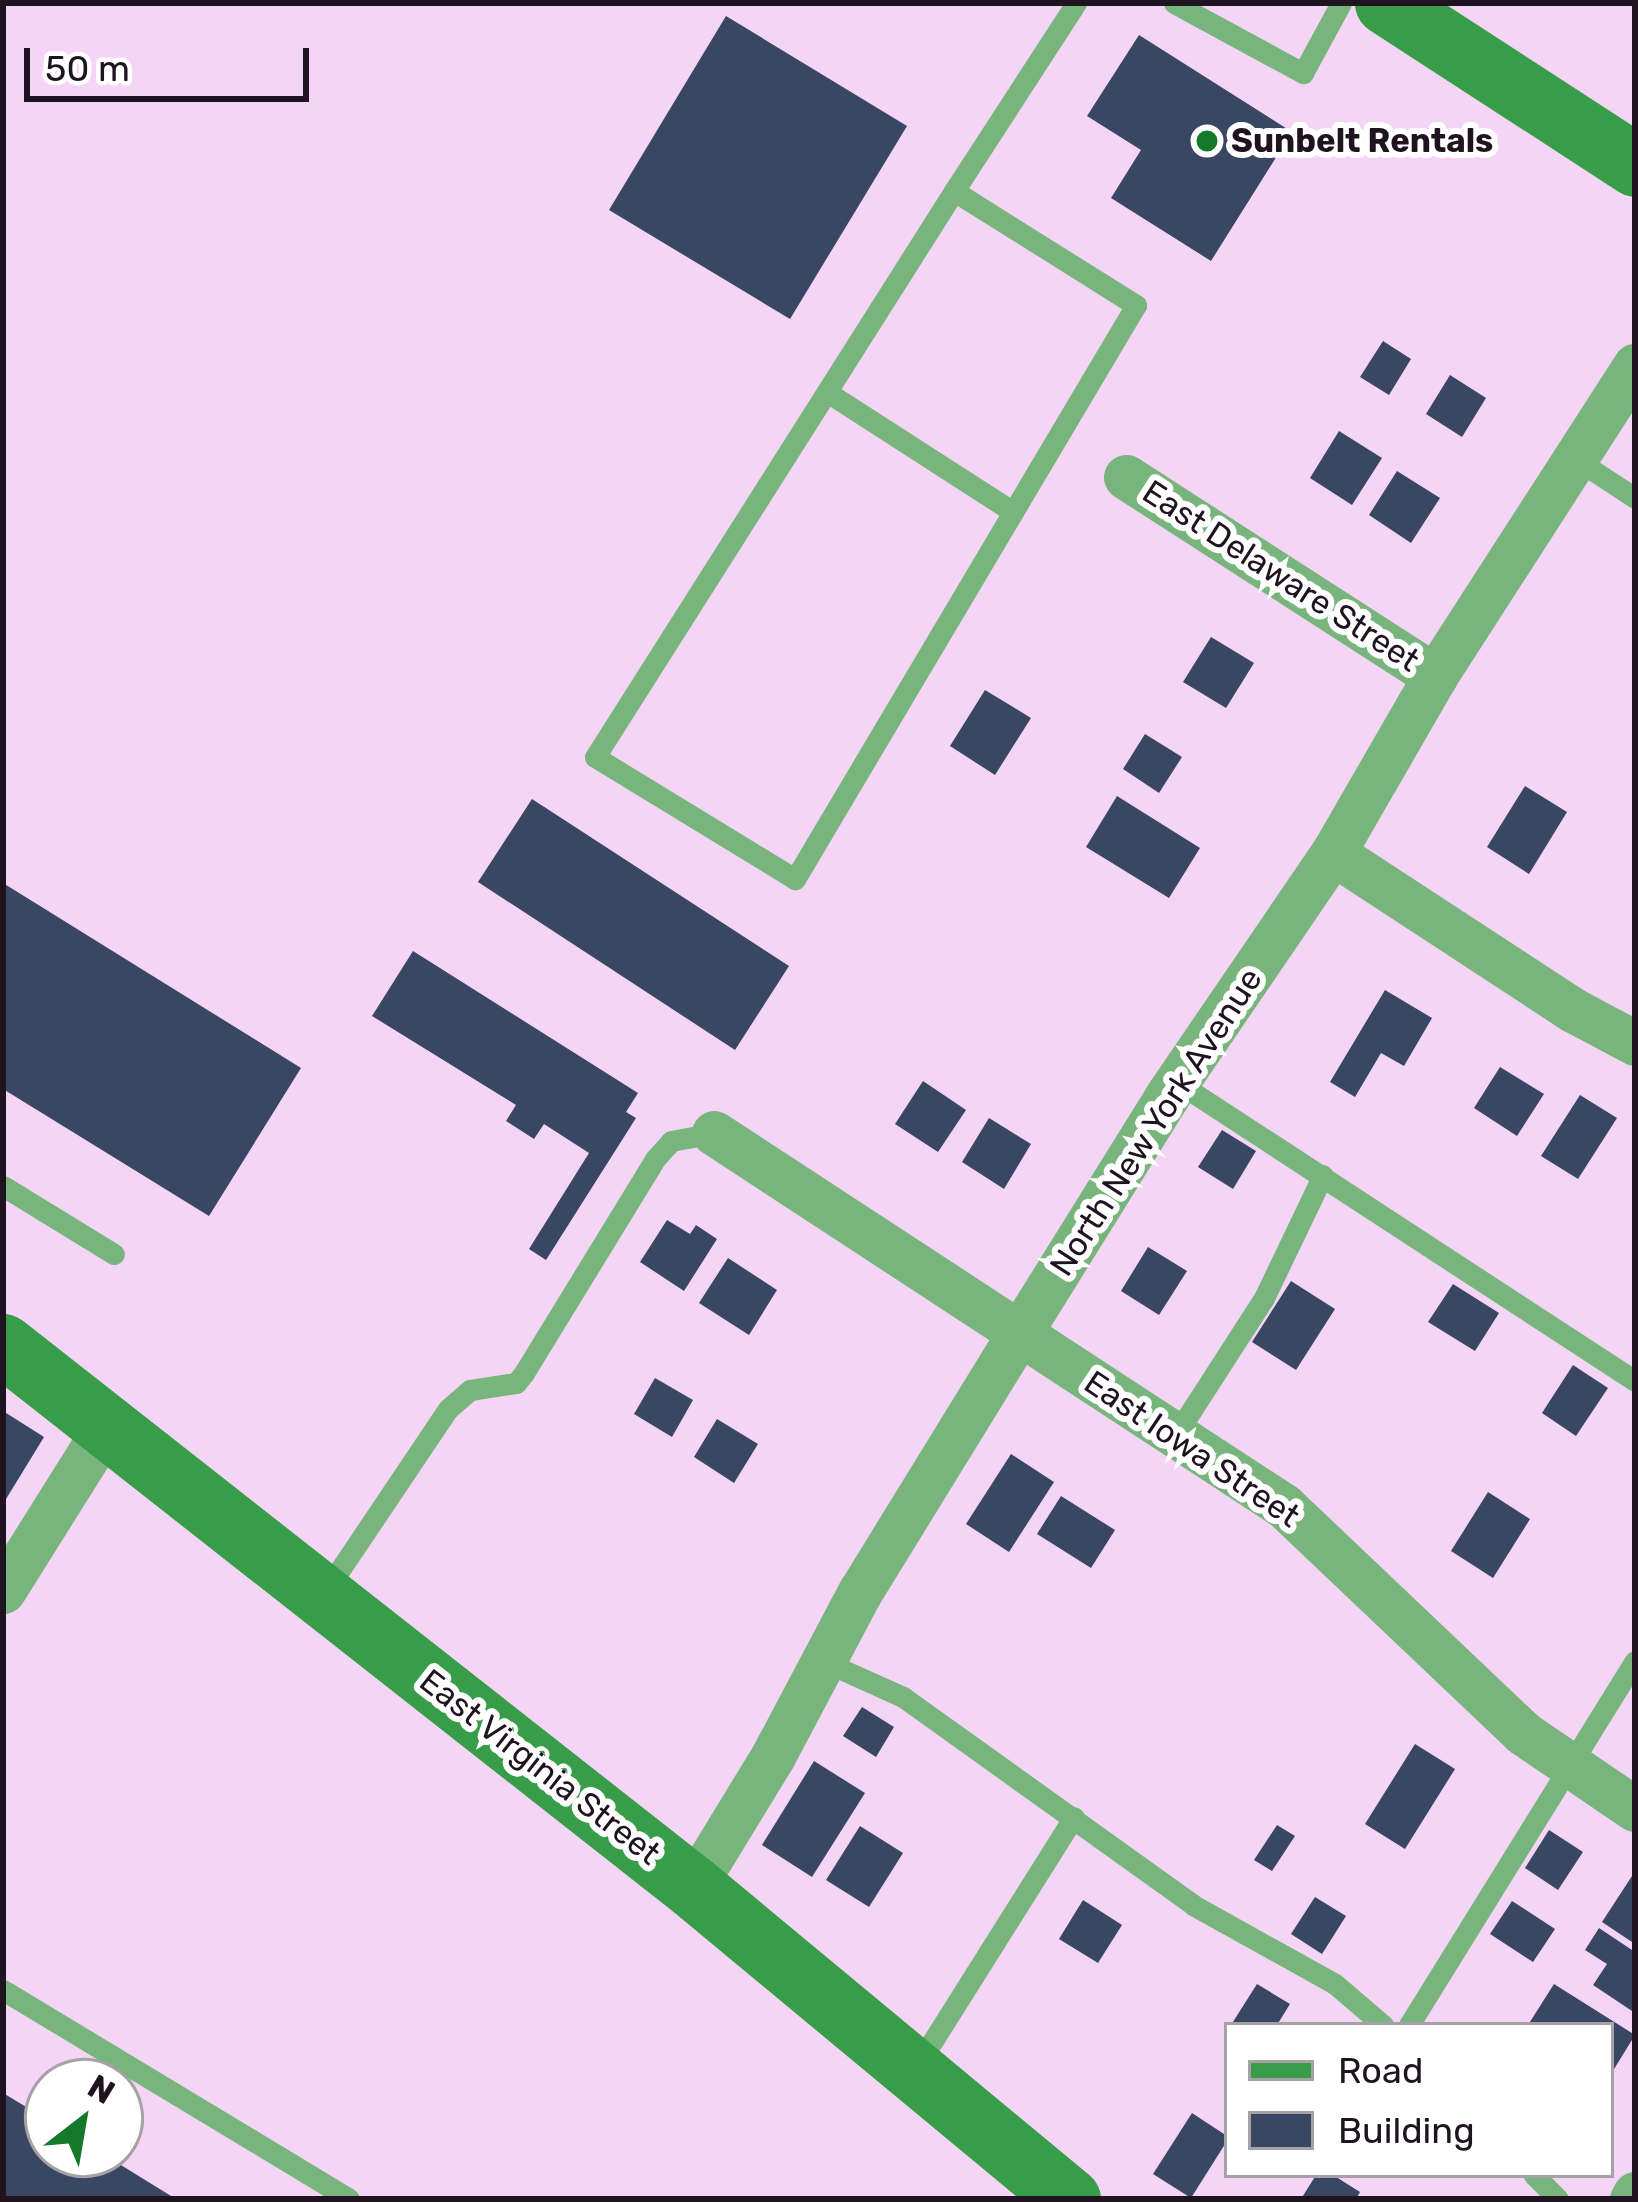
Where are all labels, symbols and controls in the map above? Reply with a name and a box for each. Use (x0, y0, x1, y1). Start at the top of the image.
scale bar (30, 24, 315, 98)
text: 50 m (45, 47, 130, 90)
place label: Sunbelt Rentals (1231, 121, 1493, 161)
marker: Sunbelt Rentals (1194, 128, 1220, 154)
street label: East Delaware Street (1135, 472, 1427, 680)
street label: North New York Avenue (1041, 960, 1271, 1284)
street label: East Iowa Street (1077, 1362, 1307, 1536)
street label: East Virginia Street (412, 1661, 668, 1873)
legend (1224, 2022, 1614, 2178)
text: Road (1338, 2049, 1423, 2092)
north arrow (24, 2058, 144, 2178)
text: N (81, 2066, 121, 2112)
text: Building (1338, 2109, 1475, 2152)

